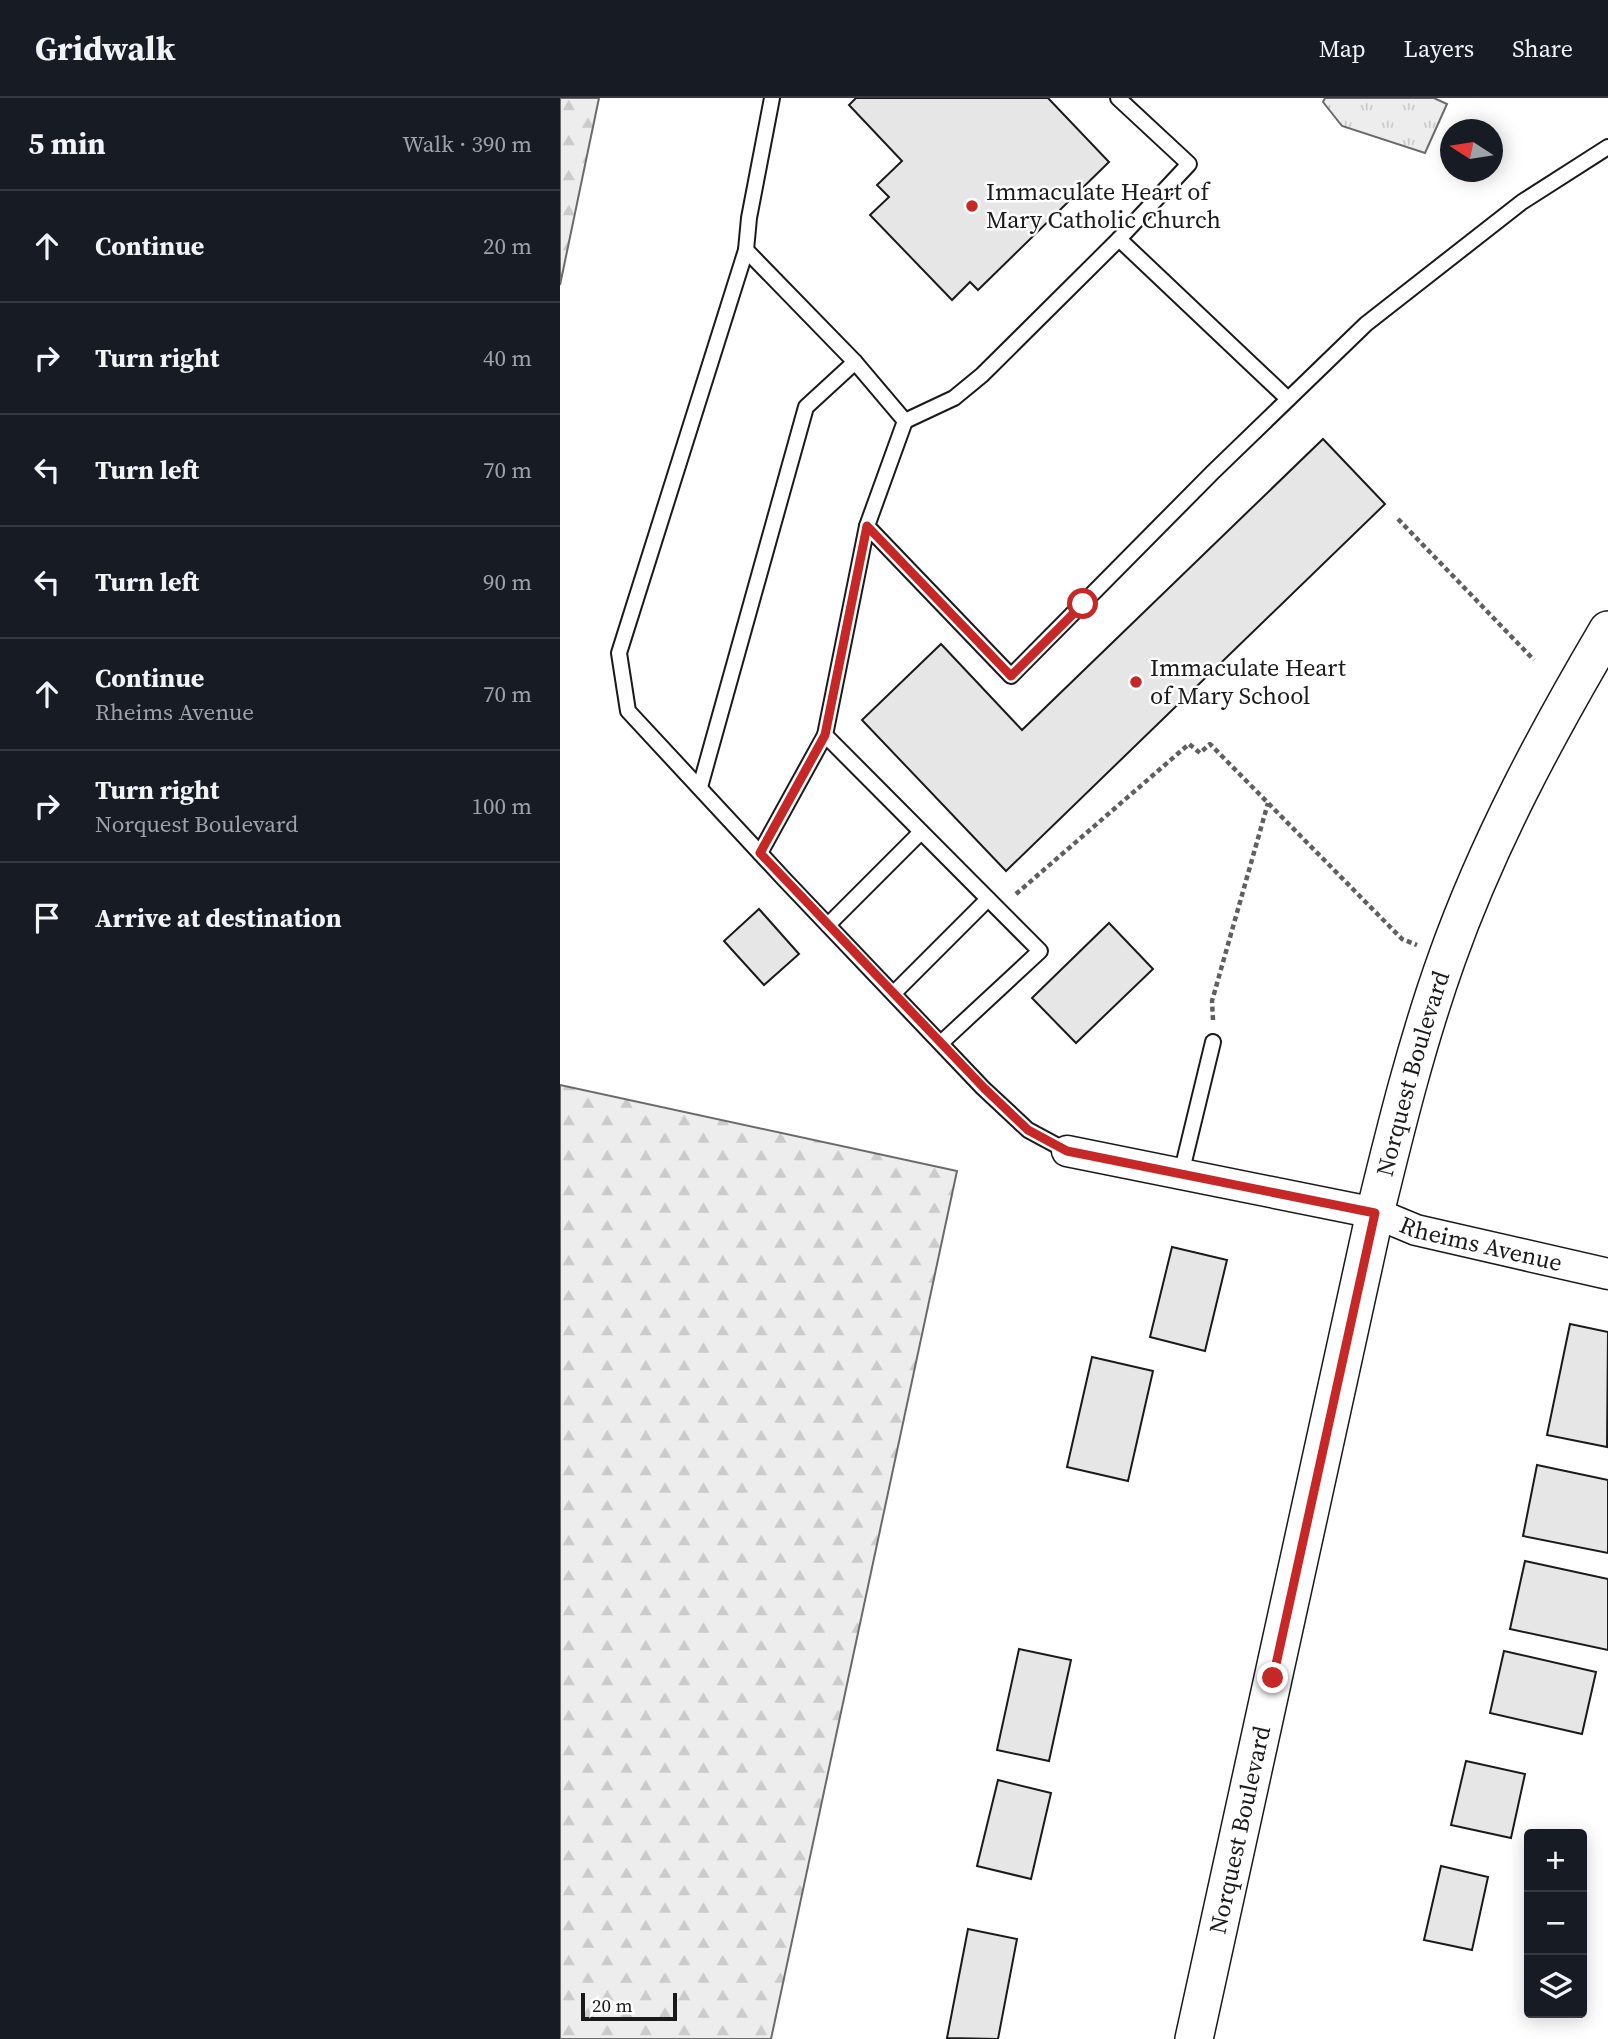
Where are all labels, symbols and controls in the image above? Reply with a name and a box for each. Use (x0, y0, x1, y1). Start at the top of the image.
text: Gridwalk (35, 26, 175, 71)
text: Map (1319, 32, 1366, 65)
text: Layers (1404, 32, 1474, 65)
text: Share (1512, 32, 1573, 65)
north arrow (1440, 119, 1503, 182)
text: 5 min (28, 123, 106, 164)
text: Walk · 390 m (402, 128, 532, 160)
place label: Immaculate Heart of Mary Catholic Church (986, 175, 1221, 236)
marker: Immaculate Heart of Mary Catholic Church (964, 198, 980, 214)
icon: ahead (28, 227, 66, 265)
text: Continue (95, 228, 204, 264)
text: 20 m (483, 230, 532, 262)
icon: right (28, 339, 66, 377)
text: Turn right (95, 340, 219, 376)
text: 40 m (483, 342, 532, 374)
icon: left (28, 451, 66, 489)
text: Turn left (95, 452, 199, 488)
text: 70 m (483, 454, 532, 486)
icon: left (28, 563, 66, 601)
text: Turn left (95, 564, 199, 600)
text: 90 m (483, 566, 532, 598)
route start (1067, 588, 1098, 619)
place label: Immaculate Heart of Mary School (1150, 651, 1346, 712)
text: Continue (95, 660, 204, 696)
marker: Immaculate Heart of Mary School (1128, 674, 1144, 690)
icon: ahead (28, 675, 66, 713)
text: 70 m (483, 678, 532, 710)
text: Rheims Avenue (95, 696, 254, 728)
text: Turn right (95, 772, 219, 808)
icon: right (28, 787, 66, 825)
text: 100 m (471, 790, 532, 822)
text: Norquest Boulevard (95, 808, 298, 840)
icon: arrive (28, 899, 66, 937)
text: Arrive at destination (95, 900, 342, 936)
street label: Norquest Boulevard (1368, 966, 1457, 1180)
street label: Rheims Avenue (1395, 1208, 1565, 1279)
route end (1257, 1662, 1288, 1693)
street label: Norquest Boulevard (1200, 1722, 1278, 1937)
map controls (1524, 1829, 1587, 2018)
button: + (1524, 1829, 1587, 1892)
button: − (1524, 1892, 1587, 1955)
button: layers (1524, 1955, 1587, 2018)
scale bar (581, 1990, 677, 2022)
text: 20 m (592, 1992, 633, 2018)

